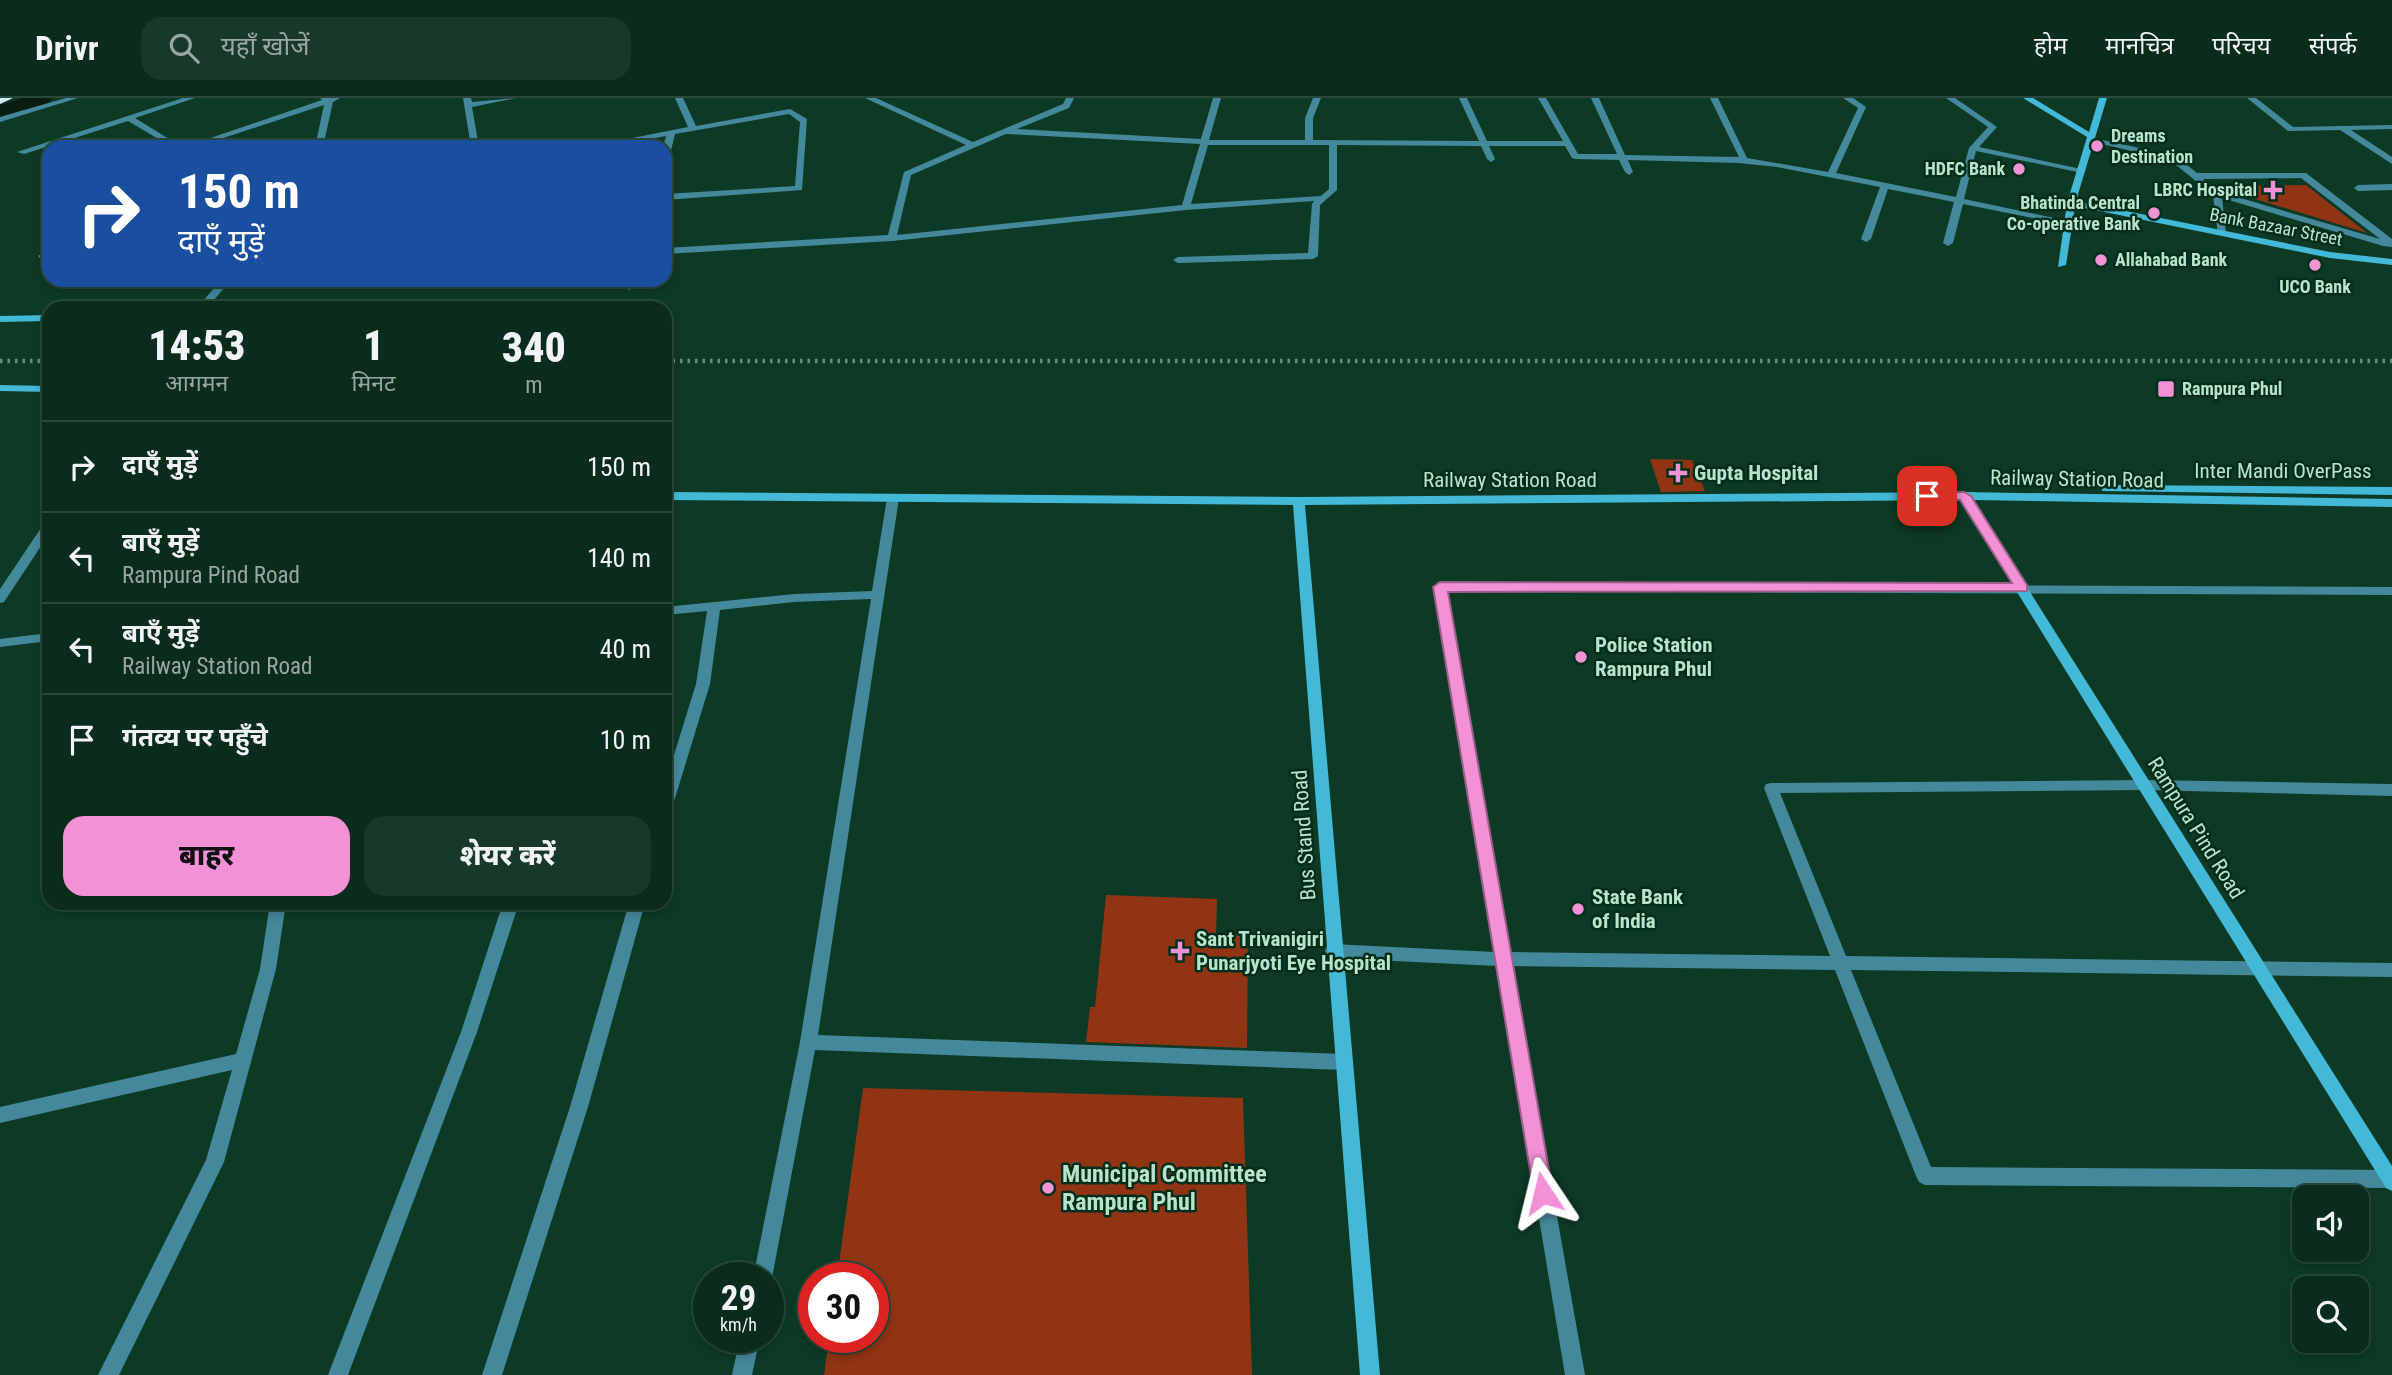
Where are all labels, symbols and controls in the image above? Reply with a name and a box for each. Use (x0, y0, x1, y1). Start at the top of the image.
search box (141, 17, 631, 80)
text: Drivr (35, 29, 99, 68)
icon: search (165, 29, 203, 67)
text: यहाँ खोजें (221, 31, 310, 61)
text: होम (2034, 32, 2067, 60)
text: मानचित्र (2105, 32, 2174, 60)
text: परिचय (2212, 32, 2271, 60)
text: संपर्क (2309, 32, 2357, 60)
place label: Dreams Destination (2111, 125, 2193, 167)
marker: Dreams Destination (2089, 138, 2105, 154)
place label: HDFC Bank (1925, 158, 2005, 179)
marker: HDFC Bank (2011, 161, 2027, 177)
text: 150 m (178, 163, 300, 220)
icon: right (63, 168, 154, 259)
place label: LBRC Hospital (2154, 179, 2257, 200)
marker: LBRC Hospital (2263, 180, 2283, 200)
place label: Bhatinda Central Co-operative Bank (2007, 192, 2140, 234)
street label: Bank Bazaar Street (2208, 203, 2344, 250)
marker: Bhatinda Central Co-operative Bank (2146, 205, 2162, 221)
text: दाएँ मुड़ें (178, 222, 265, 260)
place label: Allahabad Bank (2115, 249, 2228, 270)
marker: Allahabad Bank (2093, 252, 2109, 268)
marker: UCO Bank (2307, 257, 2323, 273)
place label: UCO Bank (2279, 276, 2351, 297)
text: 14:53 (148, 321, 245, 370)
text: 1 (363, 321, 384, 370)
text: 340 (502, 323, 566, 372)
text: आगमन (165, 370, 228, 397)
text: मिनट (352, 370, 396, 397)
text: m (525, 372, 542, 399)
place label: Rampura Phul (2182, 378, 2282, 399)
marker: Rampura Phul (2156, 379, 2176, 399)
icon: right (63, 448, 101, 486)
text: दाएँ मुड़ें (122, 449, 198, 479)
text: 150 m (587, 452, 651, 482)
street label: Inter Mandi OverPass (2194, 459, 2372, 483)
place label: Gupta Hospital (1694, 461, 1818, 485)
marker: Gupta Hospital (1668, 463, 1688, 483)
street label: Railway Station Road (1990, 465, 2164, 493)
pin (1897, 466, 1957, 526)
street label: Railway Station Road (1423, 468, 1597, 492)
icon: arrive (1908, 477, 1946, 515)
text: बाएँ मुड़ें (122, 527, 199, 557)
icon: left (63, 539, 101, 577)
text: 140 m (587, 543, 651, 573)
text: Rampura Pind Road (122, 562, 300, 589)
text: बाएँ मुड़ें (122, 618, 199, 648)
icon: left (63, 630, 101, 668)
place label: Police Station Rampura Phul (1595, 633, 1713, 681)
text: 40 m (600, 634, 651, 664)
marker: Police Station Rampura Phul (1573, 649, 1589, 665)
text: Railway Station Road (122, 653, 312, 680)
icon: arrive (63, 721, 101, 759)
text: गंतव्य पर पहुँचे (122, 722, 268, 752)
text: 10 m (600, 725, 651, 755)
street label: Rampura Pind Road (2143, 753, 2249, 903)
street label: Bus Stand Road (1287, 769, 1321, 901)
button: बाहर (63, 816, 350, 896)
button: शेयर करें (364, 816, 651, 896)
place label: State Bank of India (1592, 885, 1684, 933)
marker: State Bank of India (1570, 901, 1586, 917)
place label: Sant Trivanigiri Punarjyoti Eye Hospital (1196, 927, 1391, 975)
marker: Sant Trivanigiri Punarjyoti Eye Hospital (1170, 941, 1190, 961)
position arrow (1506, 1156, 1580, 1230)
place label: Municipal Committee Rampura Phul (1062, 1160, 1267, 1216)
marker: Municipal Committee Rampura Phul (1040, 1180, 1056, 1196)
map controls (2292, 1185, 2369, 1353)
button: sound (2292, 1185, 2369, 1262)
speed limit sign: 30 (798, 1262, 889, 1353)
button: search (2292, 1276, 2369, 1353)
text: 29 (721, 1278, 756, 1319)
text: km/h (720, 1314, 757, 1335)

